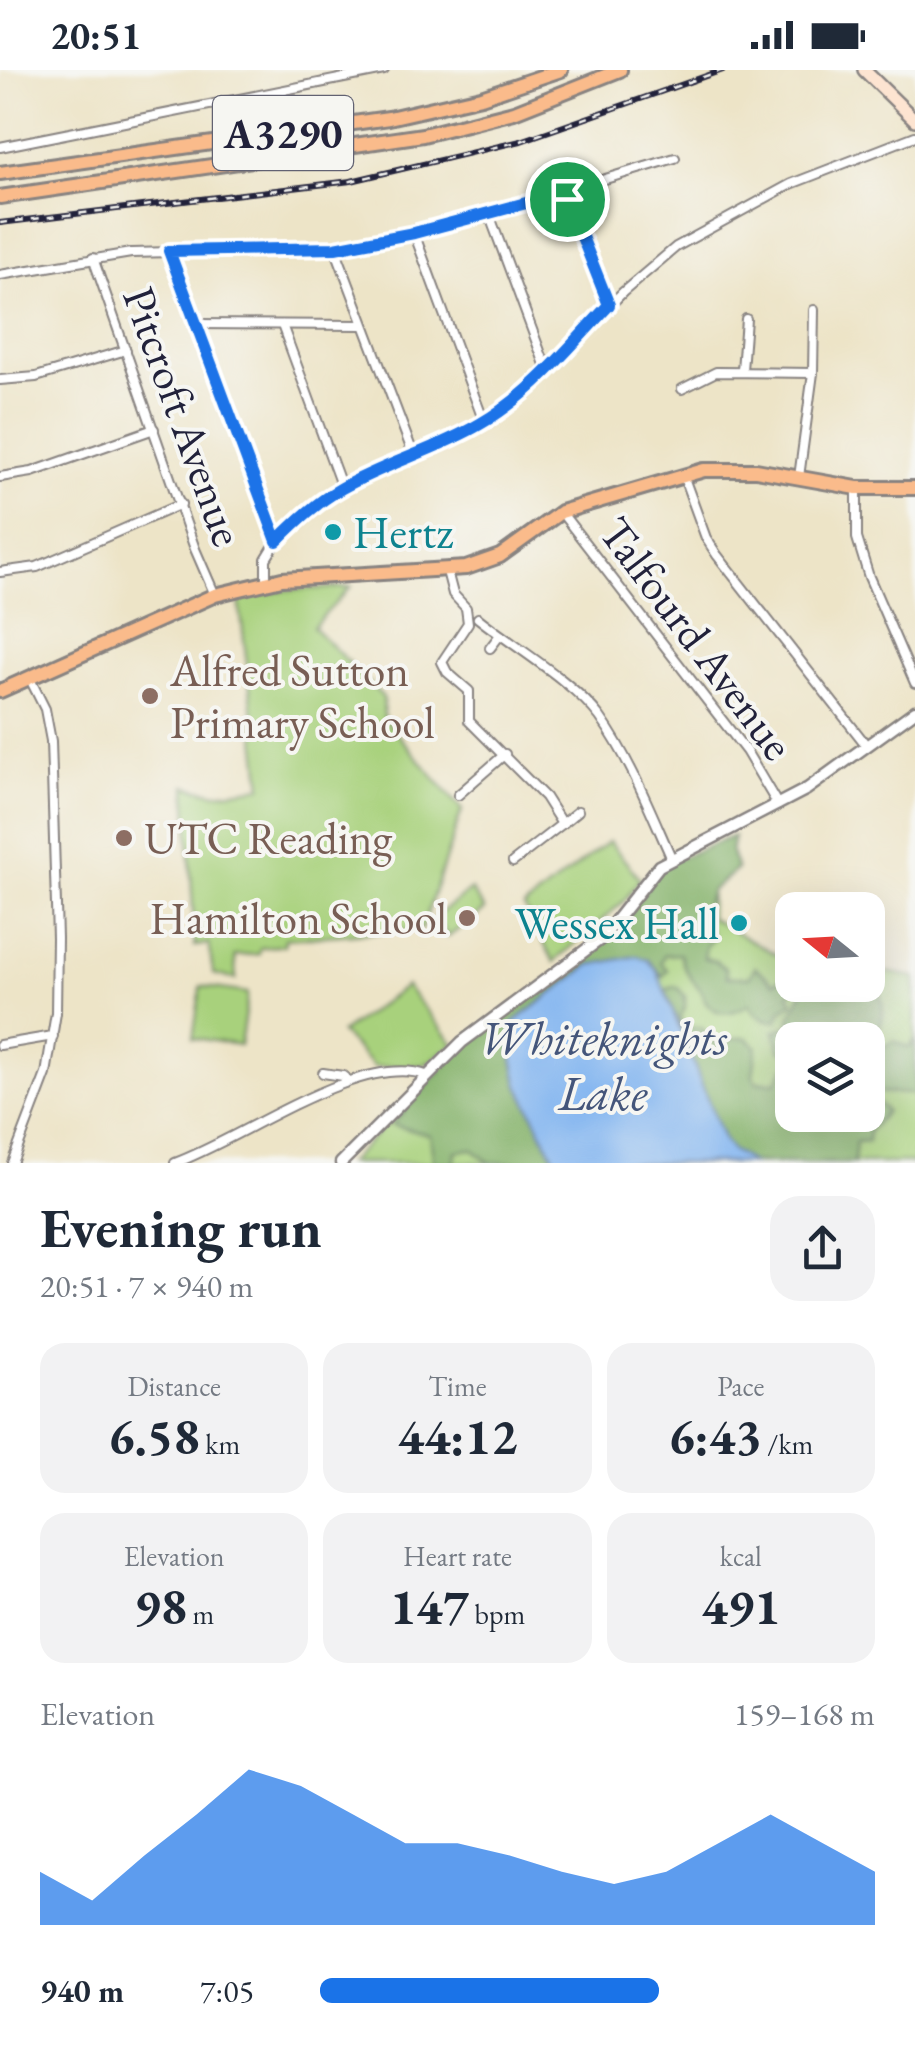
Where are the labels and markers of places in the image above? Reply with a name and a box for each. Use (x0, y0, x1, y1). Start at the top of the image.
pin (525, 157, 610, 242)
place label: Hertz (353, 503, 453, 561)
marker: Hertz (322, 521, 344, 543)
place label: Alfred Sutton Primary School (169, 641, 435, 751)
marker: Alfred Sutton Primary School (139, 685, 161, 707)
place label: UTC Reading (144, 809, 393, 867)
marker: UTC Reading (113, 827, 135, 849)
place label: Hamilton School (150, 889, 447, 947)
place label: Wessex Hall (514, 894, 719, 952)
marker: Hamilton School (456, 907, 478, 929)
marker: Wessex Hall (728, 912, 750, 934)

